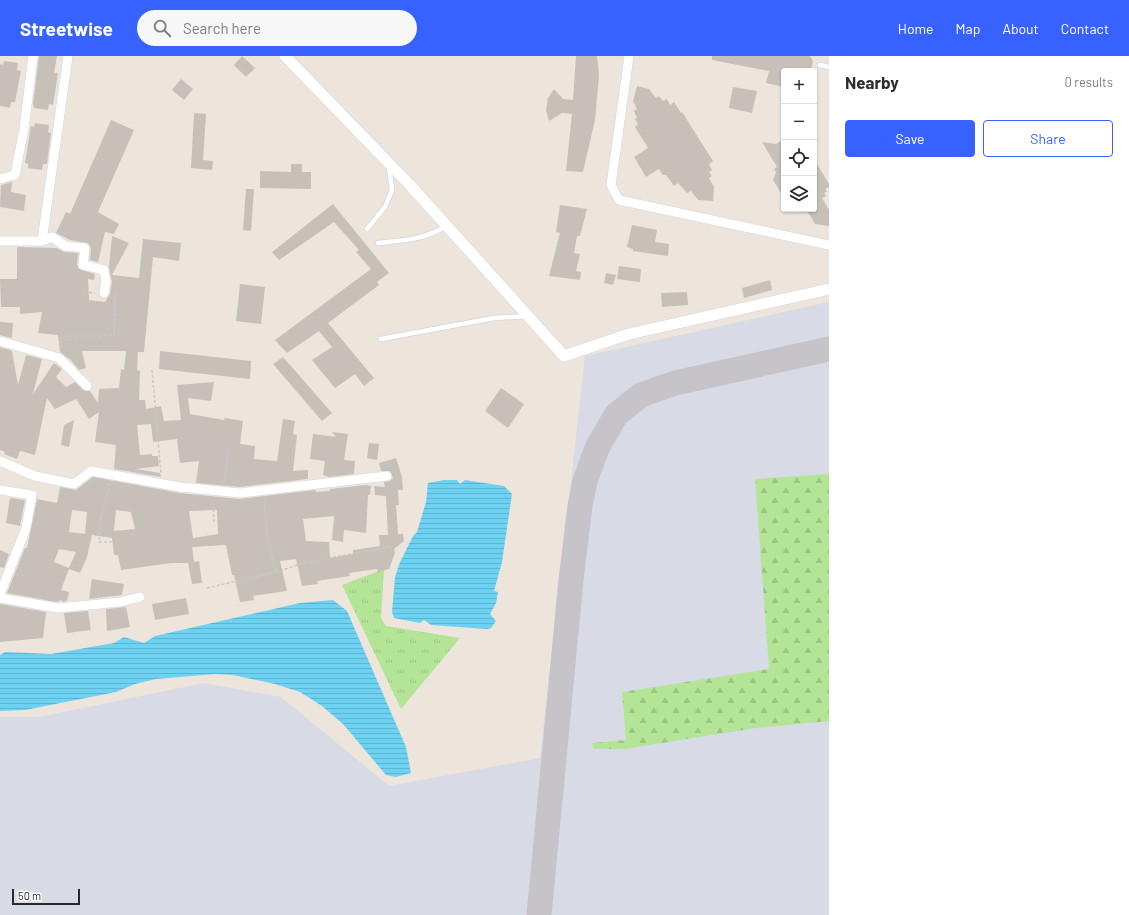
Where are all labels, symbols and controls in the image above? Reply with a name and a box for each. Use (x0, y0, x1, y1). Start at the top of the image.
search box (137, 10, 417, 46)
text: Streetwise (20, 17, 113, 40)
icon: search (151, 17, 173, 39)
text: Search here (183, 19, 261, 37)
text: Home (898, 20, 934, 37)
text: Map (956, 20, 980, 37)
text: About (1002, 20, 1039, 37)
text: Contact (1061, 20, 1109, 37)
map controls (781, 68, 817, 212)
button: + (781, 68, 817, 104)
text: Nearby (845, 72, 899, 92)
text: 0 results (1064, 74, 1113, 90)
button: − (781, 104, 817, 140)
button: Save (845, 120, 975, 157)
button: Share (983, 120, 1113, 157)
button: locate (781, 140, 817, 176)
button: layers (781, 176, 817, 212)
scale bar (12, 887, 80, 906)
text: 50 m (18, 889, 41, 902)

